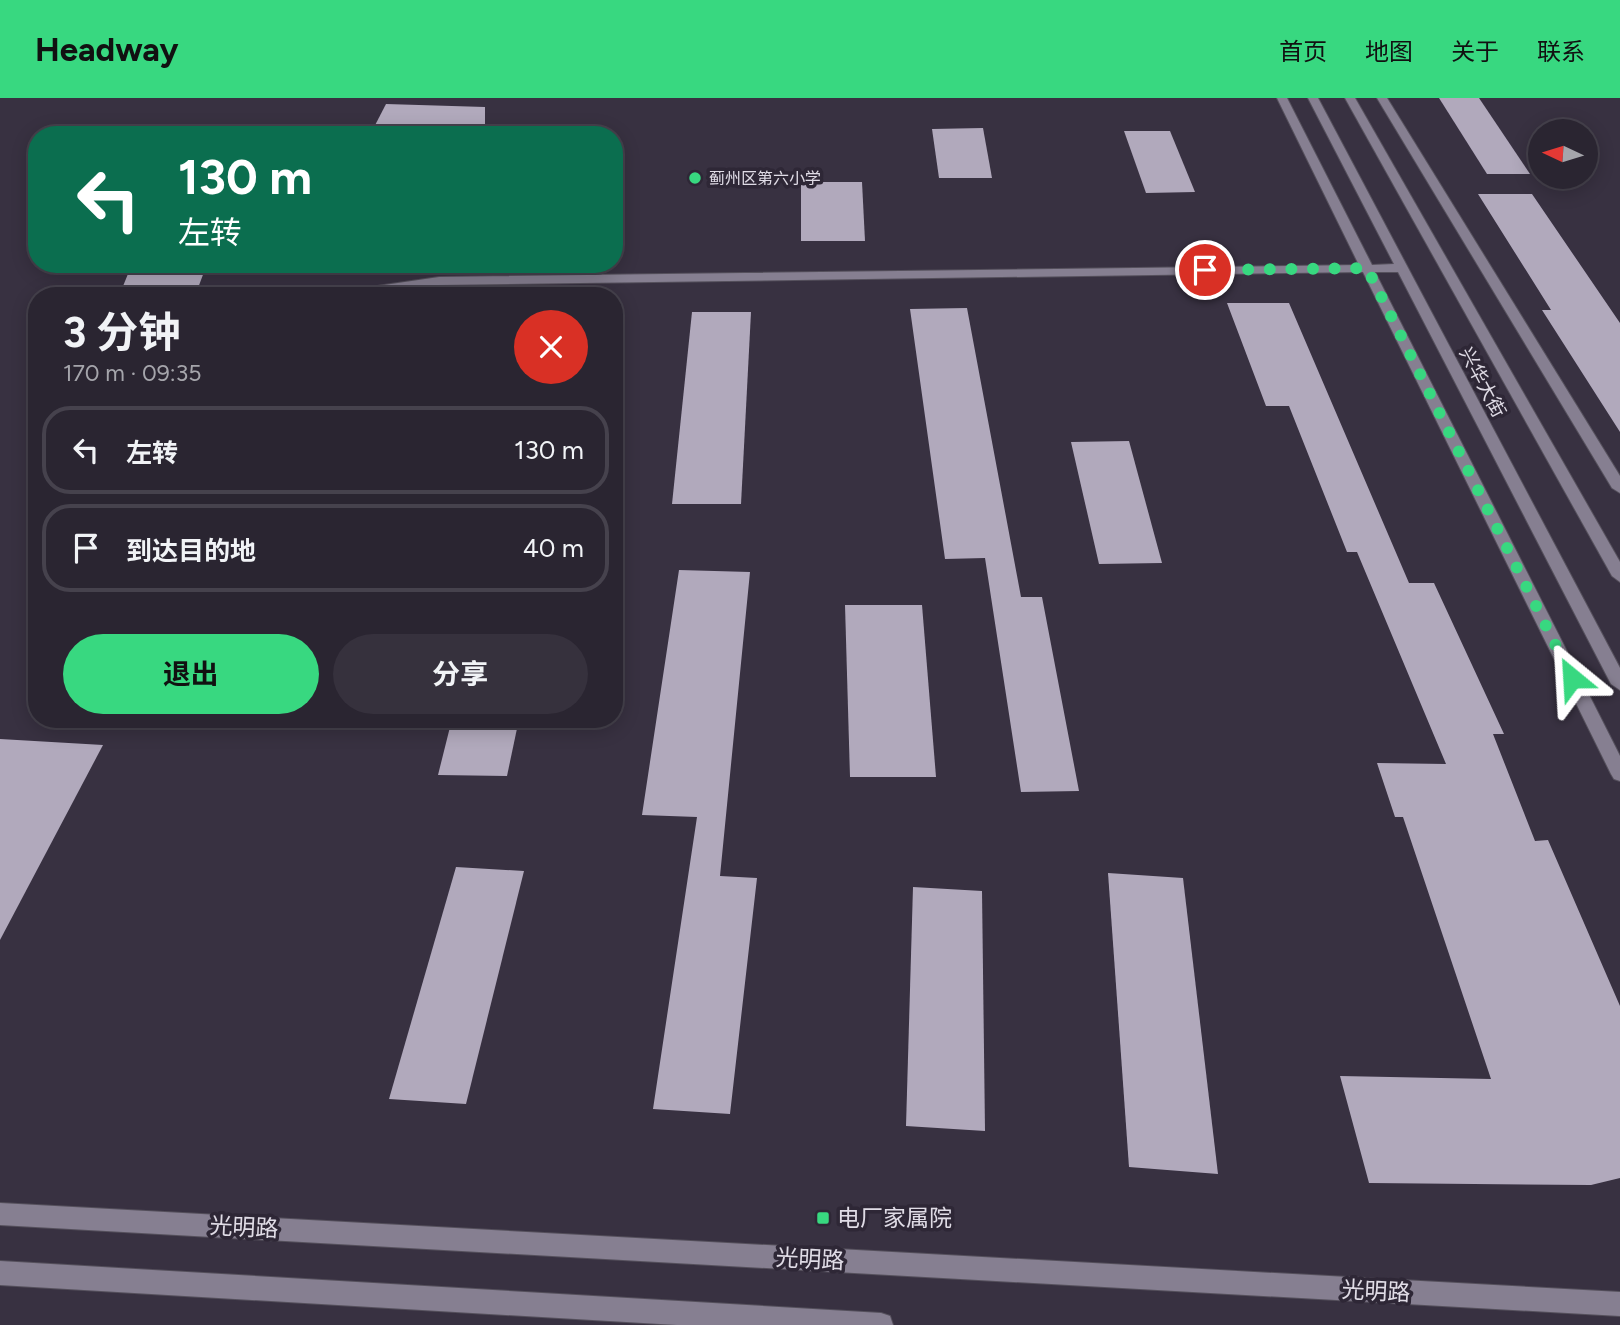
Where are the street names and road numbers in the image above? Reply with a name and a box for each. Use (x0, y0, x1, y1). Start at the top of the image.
street label: 兴华大街 (1455, 343, 1511, 421)
street label: 光明路 (209, 1211, 279, 1243)
street label: 光明路 (775, 1243, 845, 1275)
street label: 光明路 (1341, 1275, 1411, 1307)

